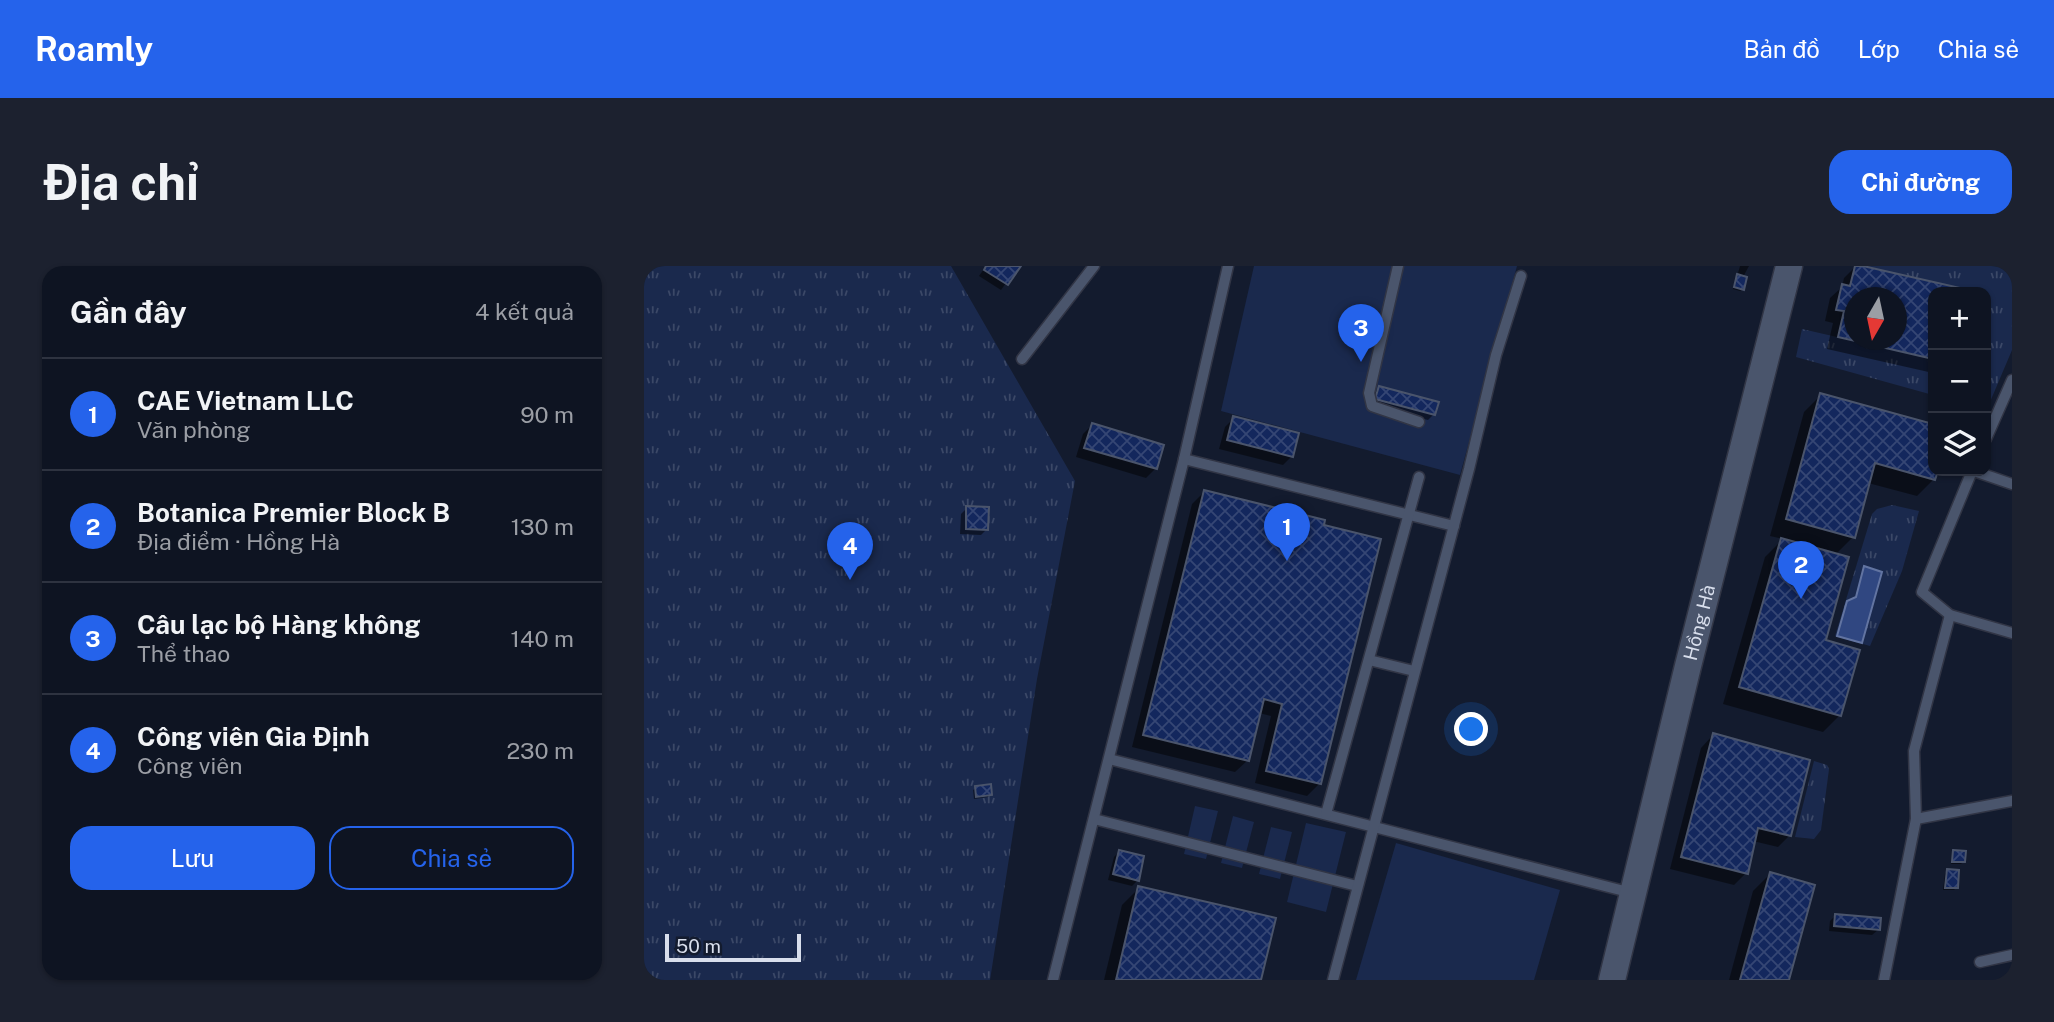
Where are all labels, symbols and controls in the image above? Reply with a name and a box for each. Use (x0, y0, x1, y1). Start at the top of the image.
text: Roamly (35, 30, 153, 68)
text: Bản đồ (1743, 35, 1820, 63)
text: Lớp (1858, 35, 1900, 63)
text: Chia sẻ (1938, 35, 2019, 63)
button: Chỉ đường (1829, 150, 2012, 214)
text: Địa chỉ (42, 153, 199, 211)
north arrow (1844, 287, 1907, 350)
map controls (1928, 287, 1991, 476)
button: + (1928, 287, 1991, 350)
text: Gần đây (70, 294, 187, 330)
text: 4 kết quả (475, 298, 574, 325)
pin: 3 (1338, 304, 1384, 362)
button: − (1928, 350, 1991, 413)
text: CAE Vietnam LLC (137, 385, 354, 416)
text: 1 (88, 401, 98, 428)
text: 90 m (520, 401, 574, 428)
button: layers (1928, 413, 1991, 476)
text: Văn phòng (137, 416, 251, 443)
text: Botanica Premier Block B (137, 497, 450, 528)
pin: 1 (1264, 503, 1310, 561)
text: 2 (86, 513, 100, 540)
text: 130 m (511, 513, 574, 540)
pin: 4 (827, 522, 873, 580)
text: Địa điểm · Hồng Hà (137, 528, 340, 555)
pin: 2 (1778, 541, 1824, 599)
street label: Hồng Hà (1679, 582, 1719, 663)
text: Câu lạc bộ Hàng không (137, 609, 421, 640)
text: 3 (85, 625, 101, 652)
text: 140 m (511, 625, 574, 652)
text: Thể thao (137, 640, 230, 667)
your location (1454, 712, 1488, 746)
text: Công viên Gia Định (137, 721, 370, 752)
text: 4 (85, 737, 101, 764)
text: 230 m (506, 737, 574, 764)
text: Công viên (137, 752, 242, 779)
button: Lưu (70, 826, 315, 890)
button: Chia sẻ (329, 826, 574, 890)
scale bar (665, 931, 802, 963)
text: 50 m (676, 935, 721, 957)

